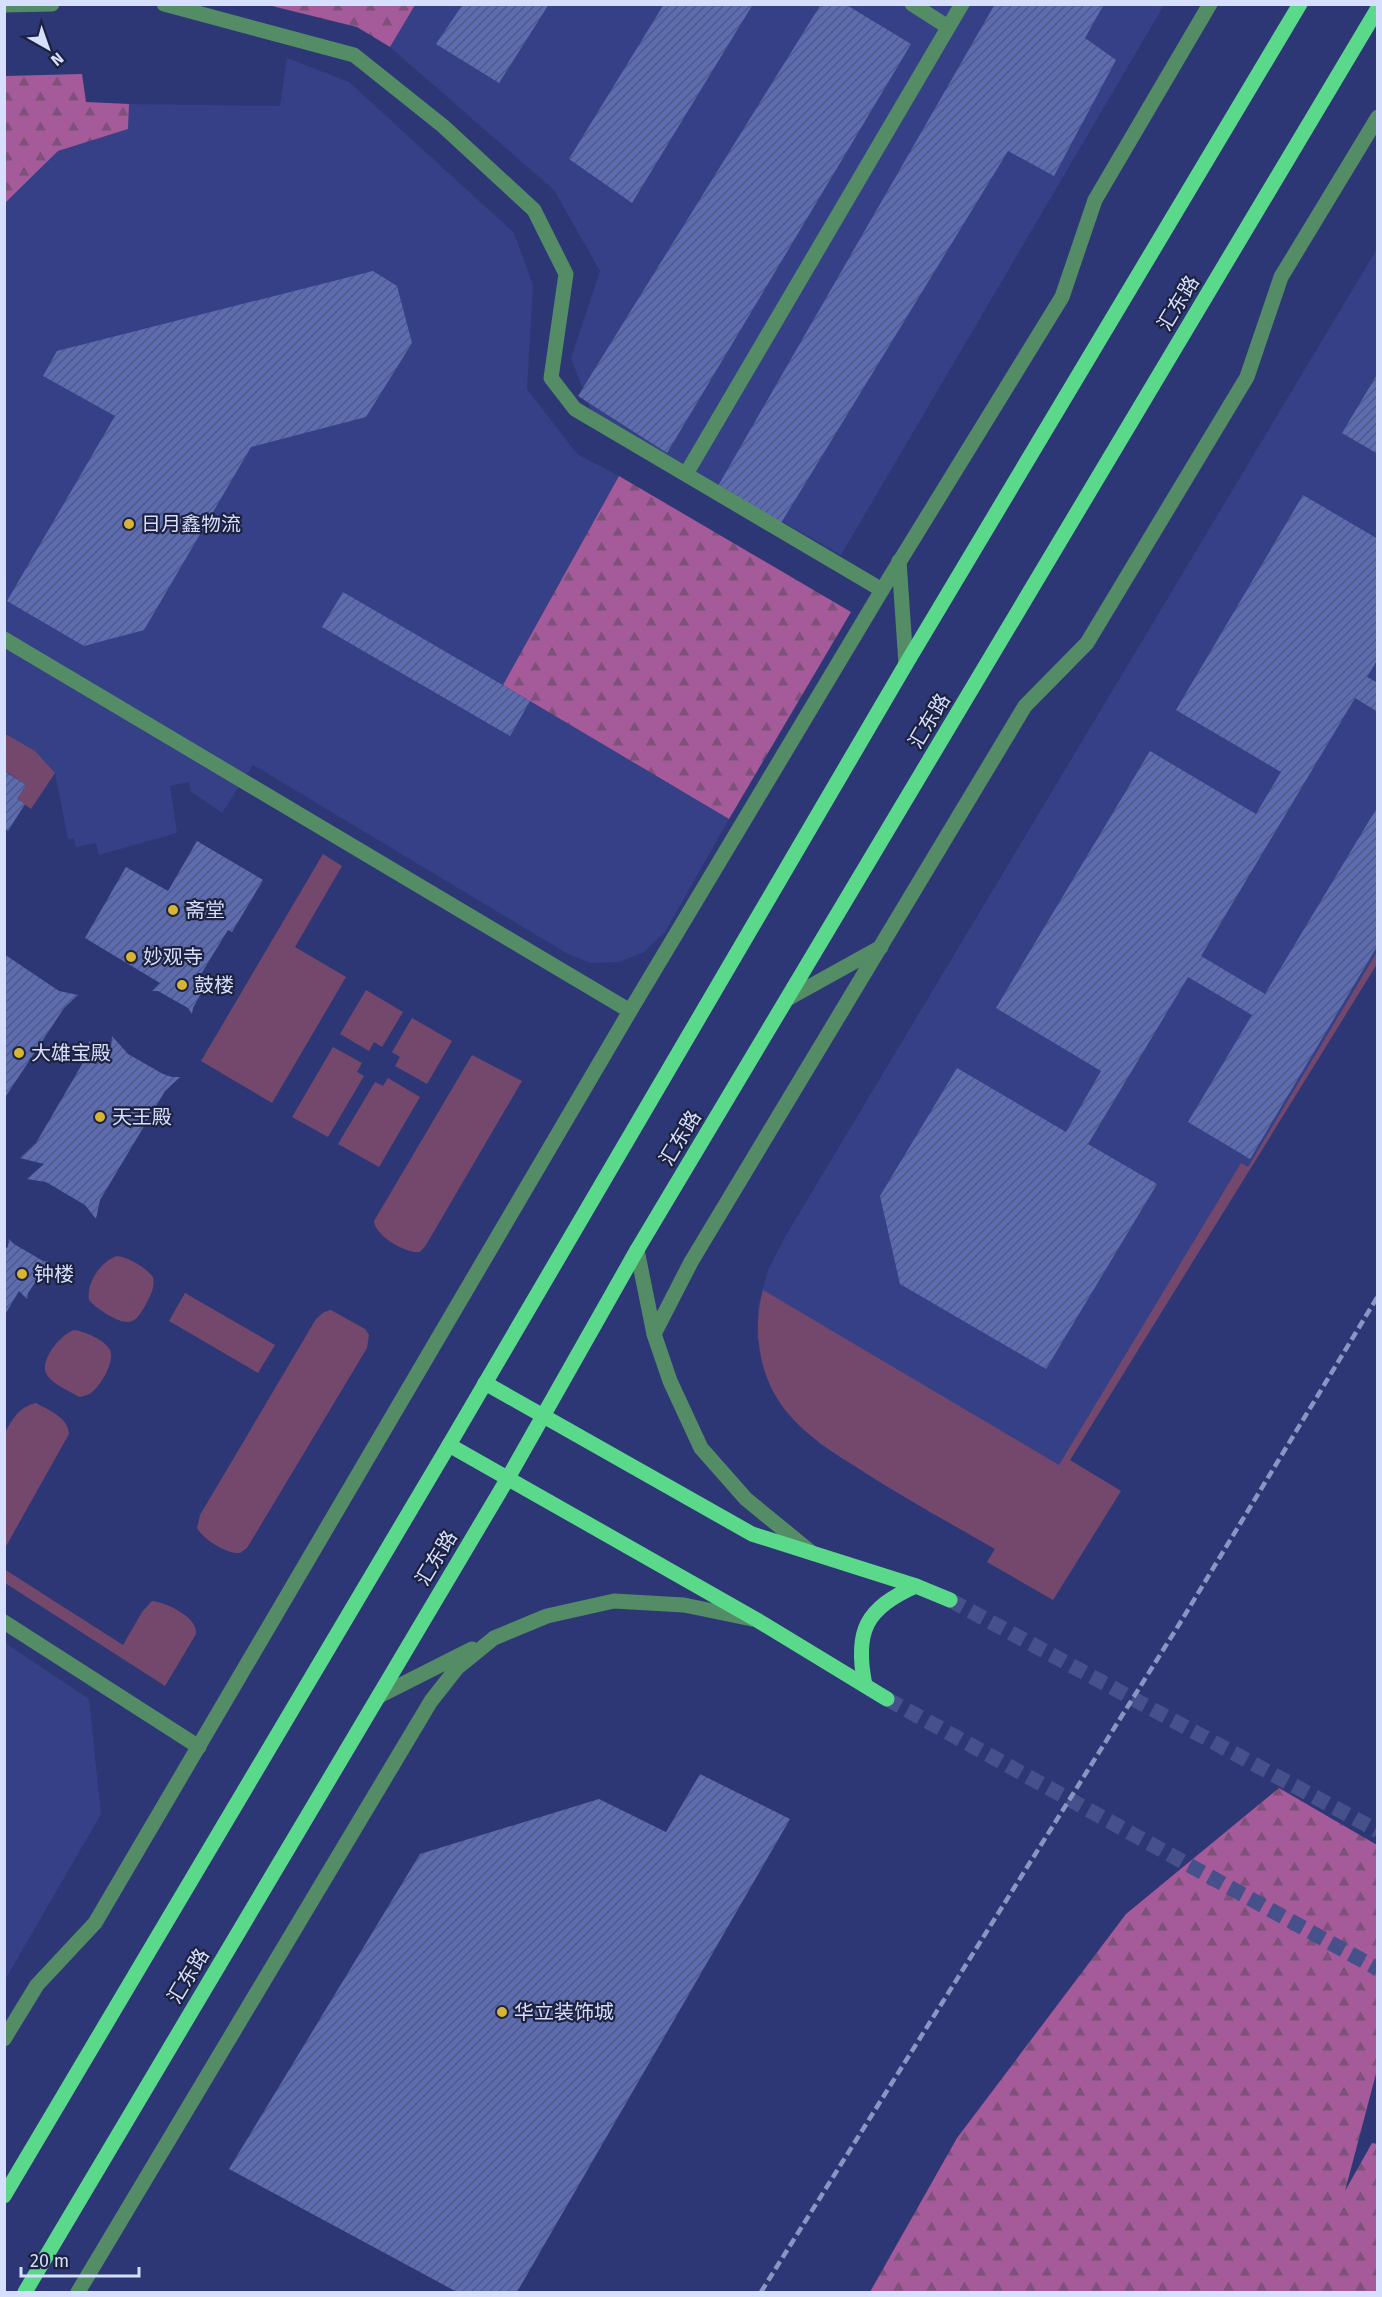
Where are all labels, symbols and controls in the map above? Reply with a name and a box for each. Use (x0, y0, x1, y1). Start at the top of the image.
north arrow (18, 18, 78, 78)
text: N (47, 48, 67, 70)
street label: 汇东路 (1152, 271, 1204, 335)
place label: 日月鑫物流 (141, 512, 241, 536)
marker: 日月鑫物流 (122, 517, 136, 531)
street label: 汇东路 (903, 689, 955, 753)
place label: 斋堂 (185, 898, 225, 922)
marker: 斋堂 (166, 903, 180, 917)
place label: 妙观寺 (143, 945, 203, 969)
marker: 妙观寺 (124, 950, 138, 964)
place label: 鼓楼 (194, 973, 234, 997)
marker: 鼓楼 (175, 978, 189, 992)
place label: 大雄宝殿 (31, 1041, 111, 1065)
marker: 大雄宝殿 (12, 1046, 26, 1060)
place label: 天王殿 (112, 1105, 172, 1129)
street label: 汇东路 (654, 1106, 706, 1170)
marker: 天王殿 (93, 1110, 107, 1124)
place label: 钟楼 (34, 1262, 74, 1286)
marker: 钟楼 (15, 1267, 29, 1281)
street label: 汇东路 (410, 1526, 462, 1590)
street label: 汇东路 (162, 1944, 214, 2008)
place label: 华立装饰城 (514, 2000, 614, 2024)
marker: 华立装饰城 (495, 2005, 509, 2019)
scale bar (21, 2240, 140, 2278)
text: 20 m (30, 2250, 69, 2272)

